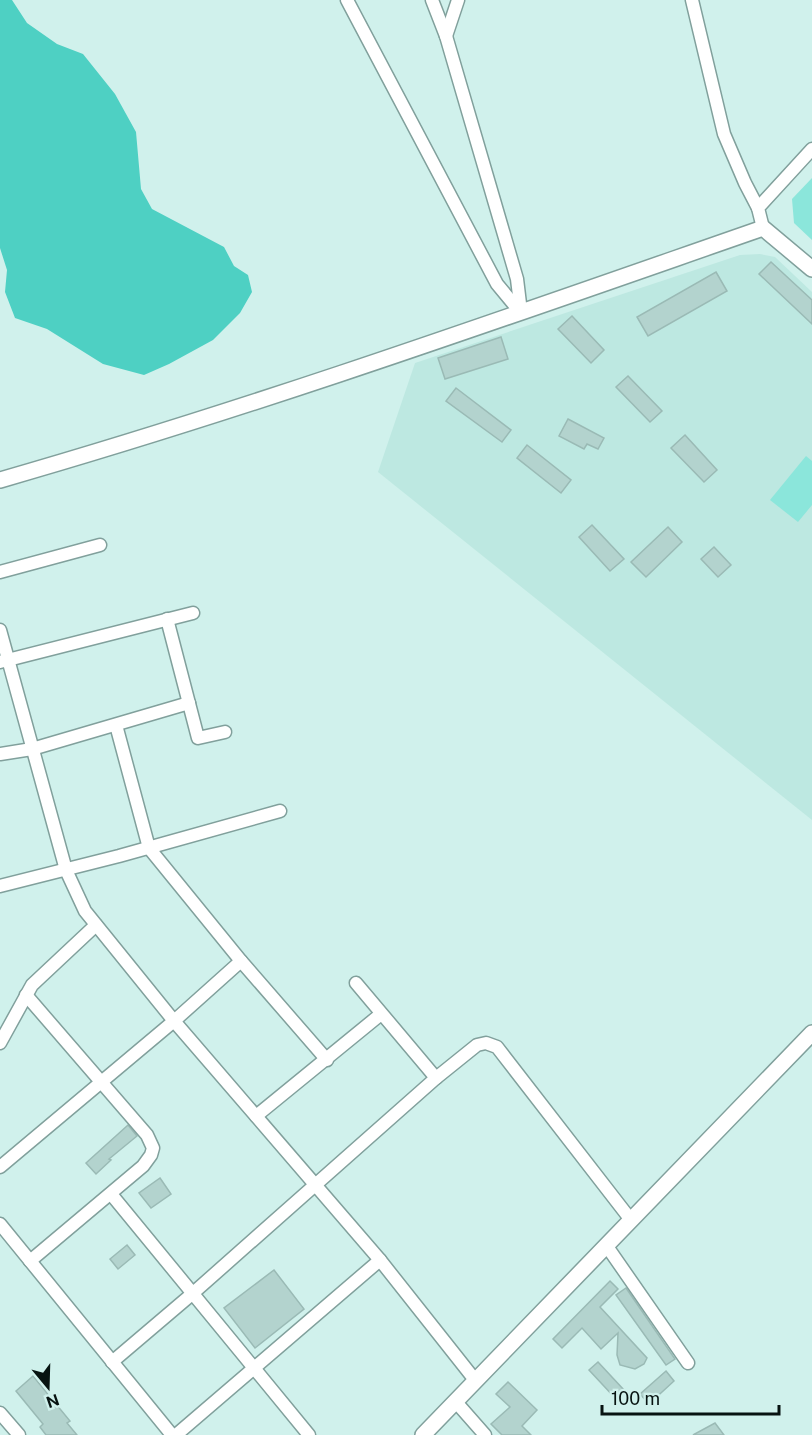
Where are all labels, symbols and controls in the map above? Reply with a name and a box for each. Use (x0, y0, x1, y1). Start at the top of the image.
north arrow (18, 1357, 78, 1417)
scale bar (602, 1378, 779, 1416)
text: 100 m (611, 1388, 660, 1409)
text: N (44, 1390, 62, 1412)

